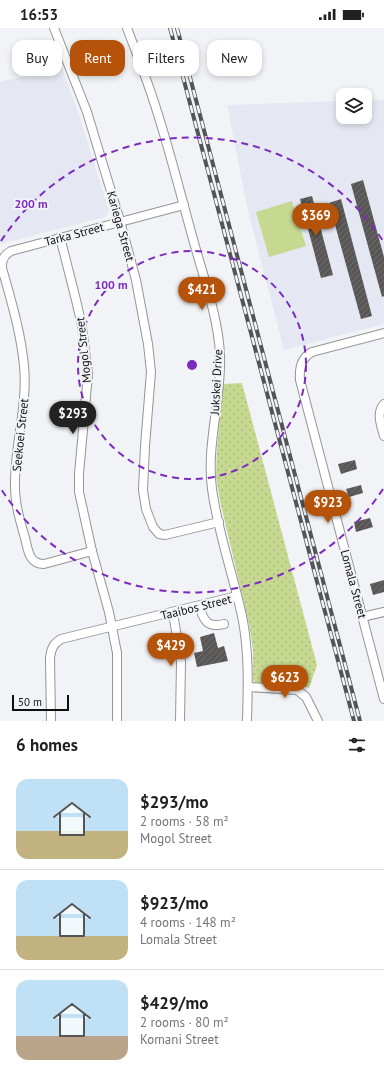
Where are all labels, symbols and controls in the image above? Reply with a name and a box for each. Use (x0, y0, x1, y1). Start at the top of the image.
text: 16:53 (20, 5, 58, 24)
chip: Buy (12, 40, 62, 76)
chip: Rent (70, 40, 125, 76)
chip: Filters (133, 40, 199, 76)
chip: New (207, 40, 262, 76)
map controls (336, 88, 372, 124)
button: layers (336, 88, 372, 124)
street label: Kariega Street (104, 189, 138, 263)
text: 200 m (14, 196, 48, 211)
pin: $369 (292, 203, 340, 237)
text: $369 (301, 207, 331, 224)
street label: Tarka Street (43, 219, 105, 249)
text: 100 m (94, 277, 128, 292)
pin: $421 (178, 277, 226, 311)
text: $421 (187, 281, 217, 298)
street label: Mogol Street (72, 316, 94, 384)
street label: Jukskei Drive (207, 349, 225, 416)
centre of rings (185, 358, 199, 372)
street label: Seekoei Street (9, 398, 31, 472)
pin: $293 (49, 401, 97, 435)
text: $293 (58, 405, 88, 422)
pin: $923 (304, 490, 352, 524)
text: $923 (313, 494, 343, 511)
street label: Lomala Street (338, 548, 370, 620)
street label: Taaibos Street (159, 591, 233, 623)
pin: $429 (147, 633, 195, 667)
text: $429 (156, 637, 186, 654)
pin: $623 (261, 665, 309, 699)
text: $623 (270, 669, 300, 686)
scale bar (12, 693, 69, 712)
text: 50 m (18, 695, 42, 709)
text: 6 homes (16, 734, 78, 756)
icon: filters (346, 734, 368, 756)
text: $293/mo (140, 791, 208, 813)
icon: home (48, 795, 96, 843)
text: 2 rooms · 58 m² (140, 813, 229, 830)
text: Mogol Street (140, 830, 212, 847)
text: $923/mo (140, 892, 208, 914)
icon: home (48, 896, 96, 944)
text: 4 rooms · 148 m² (140, 914, 236, 931)
text: Lomala Street (140, 931, 217, 948)
text: $429/mo (140, 992, 208, 1014)
icon: home (48, 996, 96, 1044)
text: 2 rooms · 80 m² (140, 1014, 229, 1031)
text: Komani Street (140, 1031, 219, 1048)

